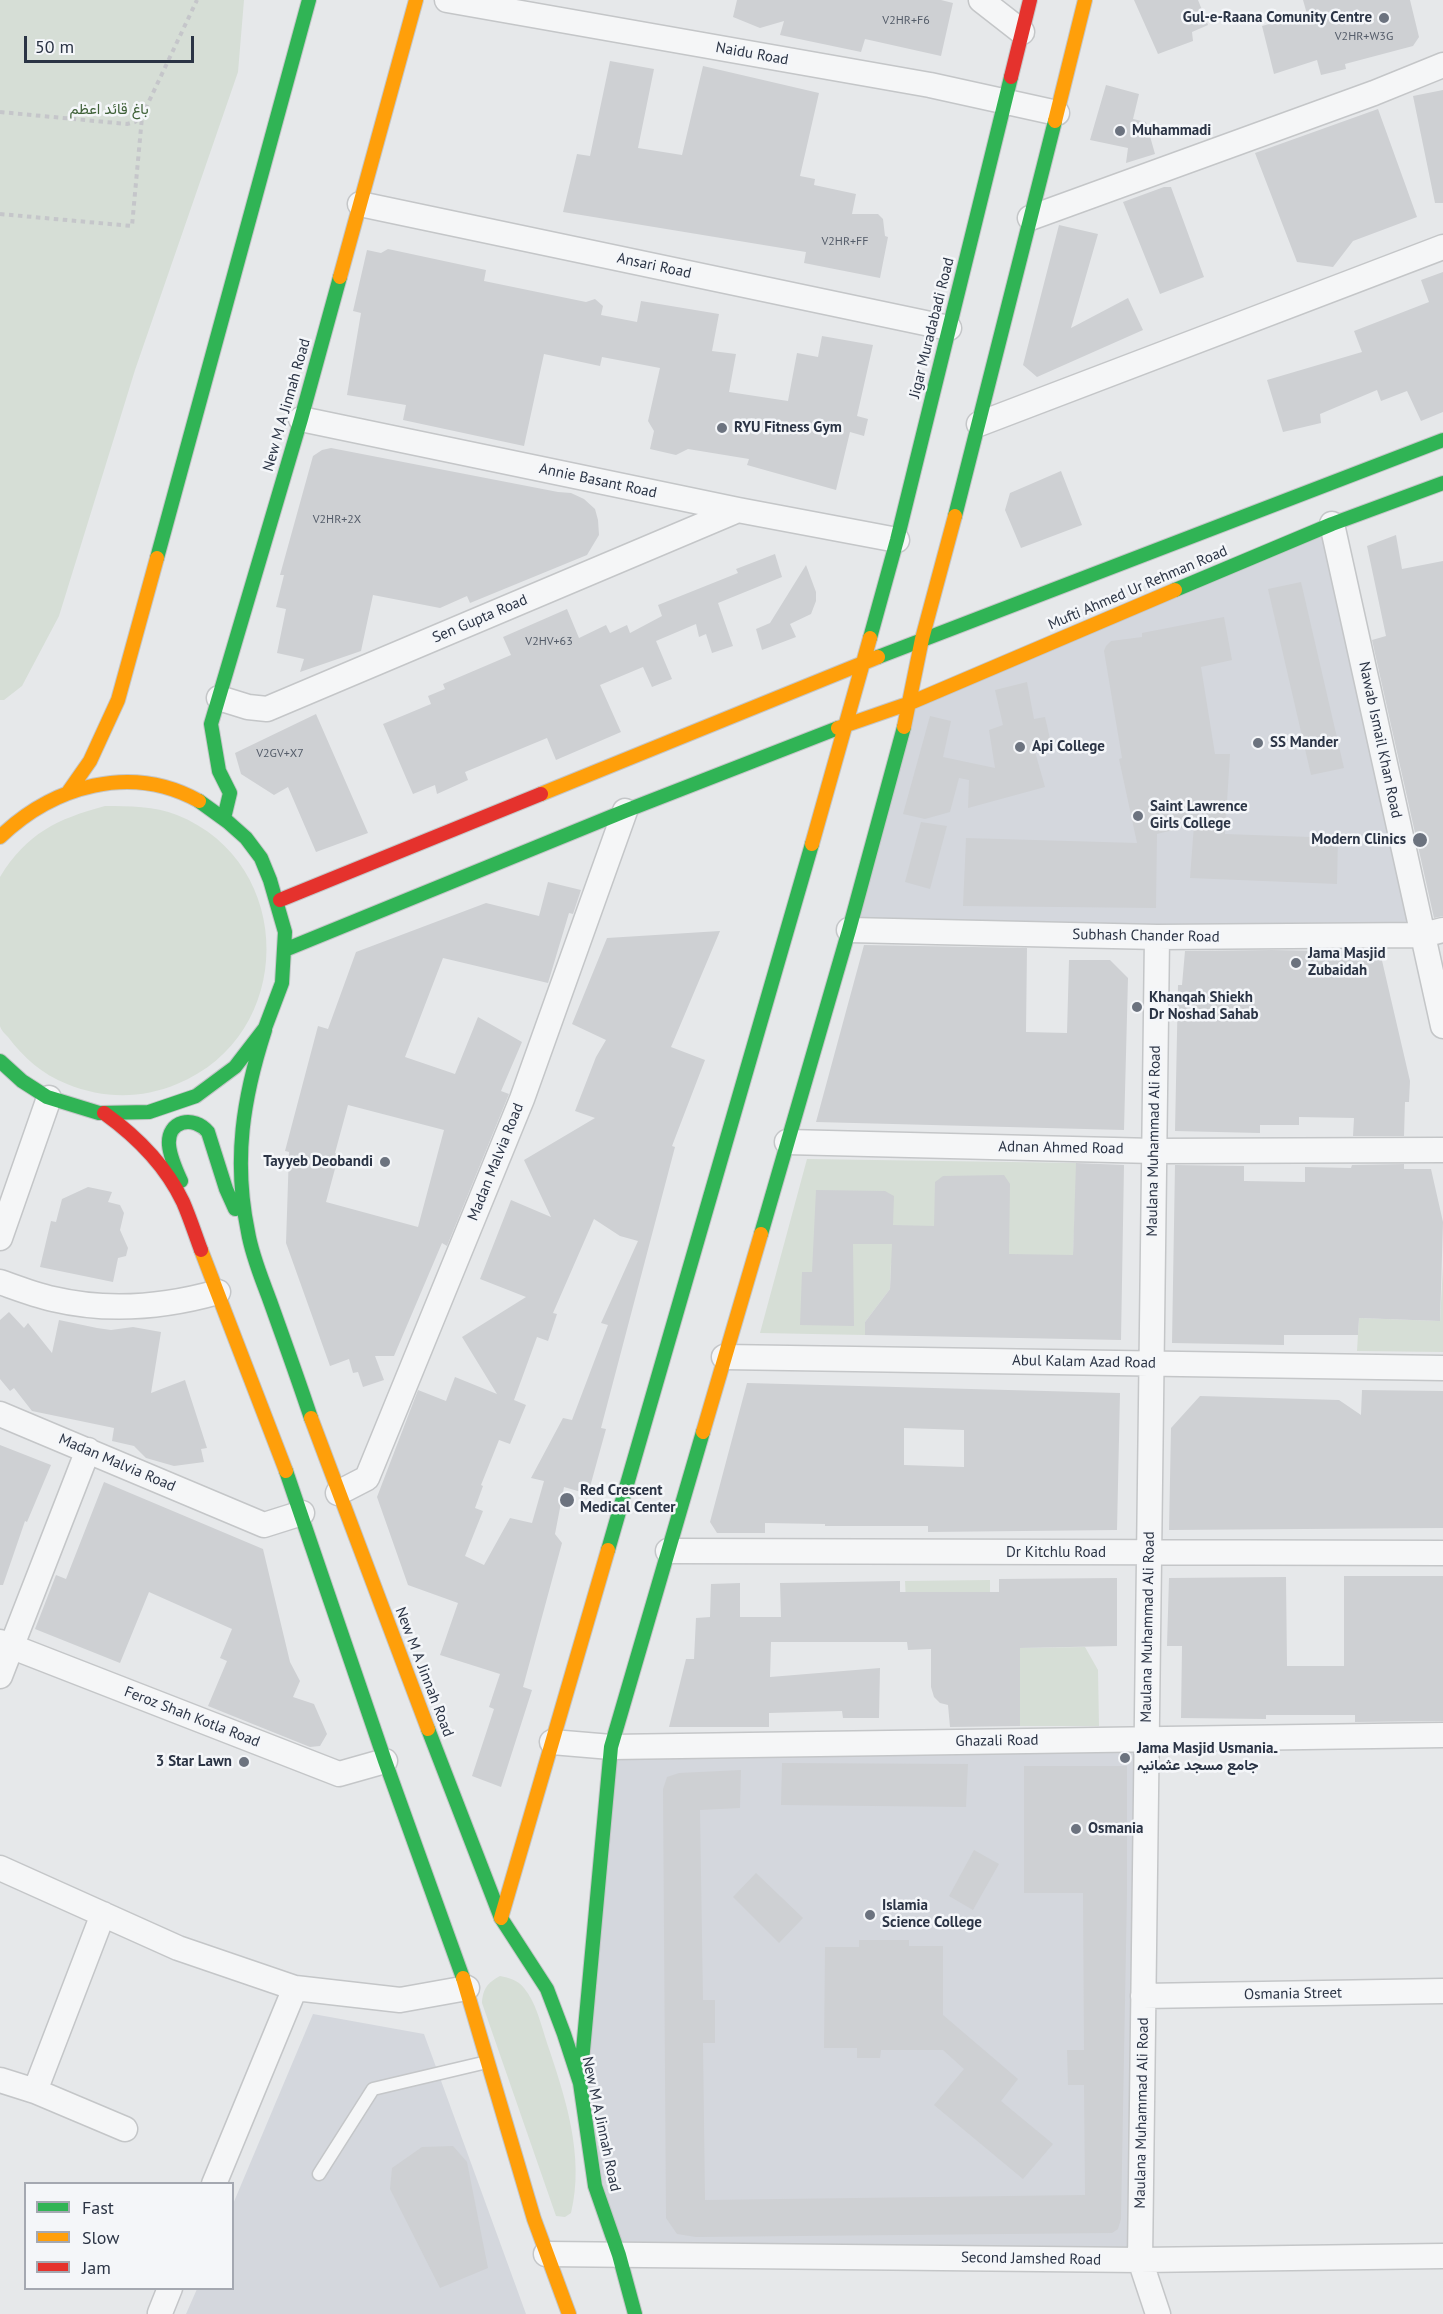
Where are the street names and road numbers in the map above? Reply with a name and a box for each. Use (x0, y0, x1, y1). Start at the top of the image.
street label: Naidu Road (714, 39, 790, 69)
street label: Ansari Road (615, 249, 693, 283)
street label: Jigar Muradabadi Road (906, 256, 958, 400)
street label: New M A Jinnah Road (259, 336, 315, 474)
street label: Annie Basant Road (538, 460, 658, 502)
street label: Mufti Ahmed Ur Rehman Road (1046, 542, 1230, 634)
street label: Sen Gupta Road (430, 591, 530, 647)
street label: Nawab Ismail Khan Road (1355, 660, 1405, 820)
street label: Subhash Chander Road (1072, 926, 1220, 946)
street label: Maulana Muhammad Ali Road (1143, 1045, 1165, 1237)
street label: Madan Malvia Road (464, 1101, 528, 1223)
street label: Adnan Ahmed Road (998, 1138, 1124, 1158)
street label: Abul Kalam Azad Road (1012, 1352, 1156, 1372)
street label: Madan Malvia Road (56, 1430, 178, 1496)
street label: Maulana Muhammad Ali Road (1137, 1531, 1159, 1723)
street label: Dr Kitchlu Road (1006, 1544, 1106, 1562)
street label: New M A Jinnah Road (391, 1605, 457, 1739)
street label: Feroz Shah Kotla Road (122, 1683, 262, 1751)
street label: Ghazali Road (955, 1731, 1039, 1751)
street label: Osmania Street (1244, 1984, 1342, 2004)
street label: Maulana Muhammad Ali Road (1131, 2017, 1153, 2209)
street label: New M A Jinnah Road (578, 2055, 624, 2193)
street label: Second Jamshed Road (961, 2249, 1101, 2269)

